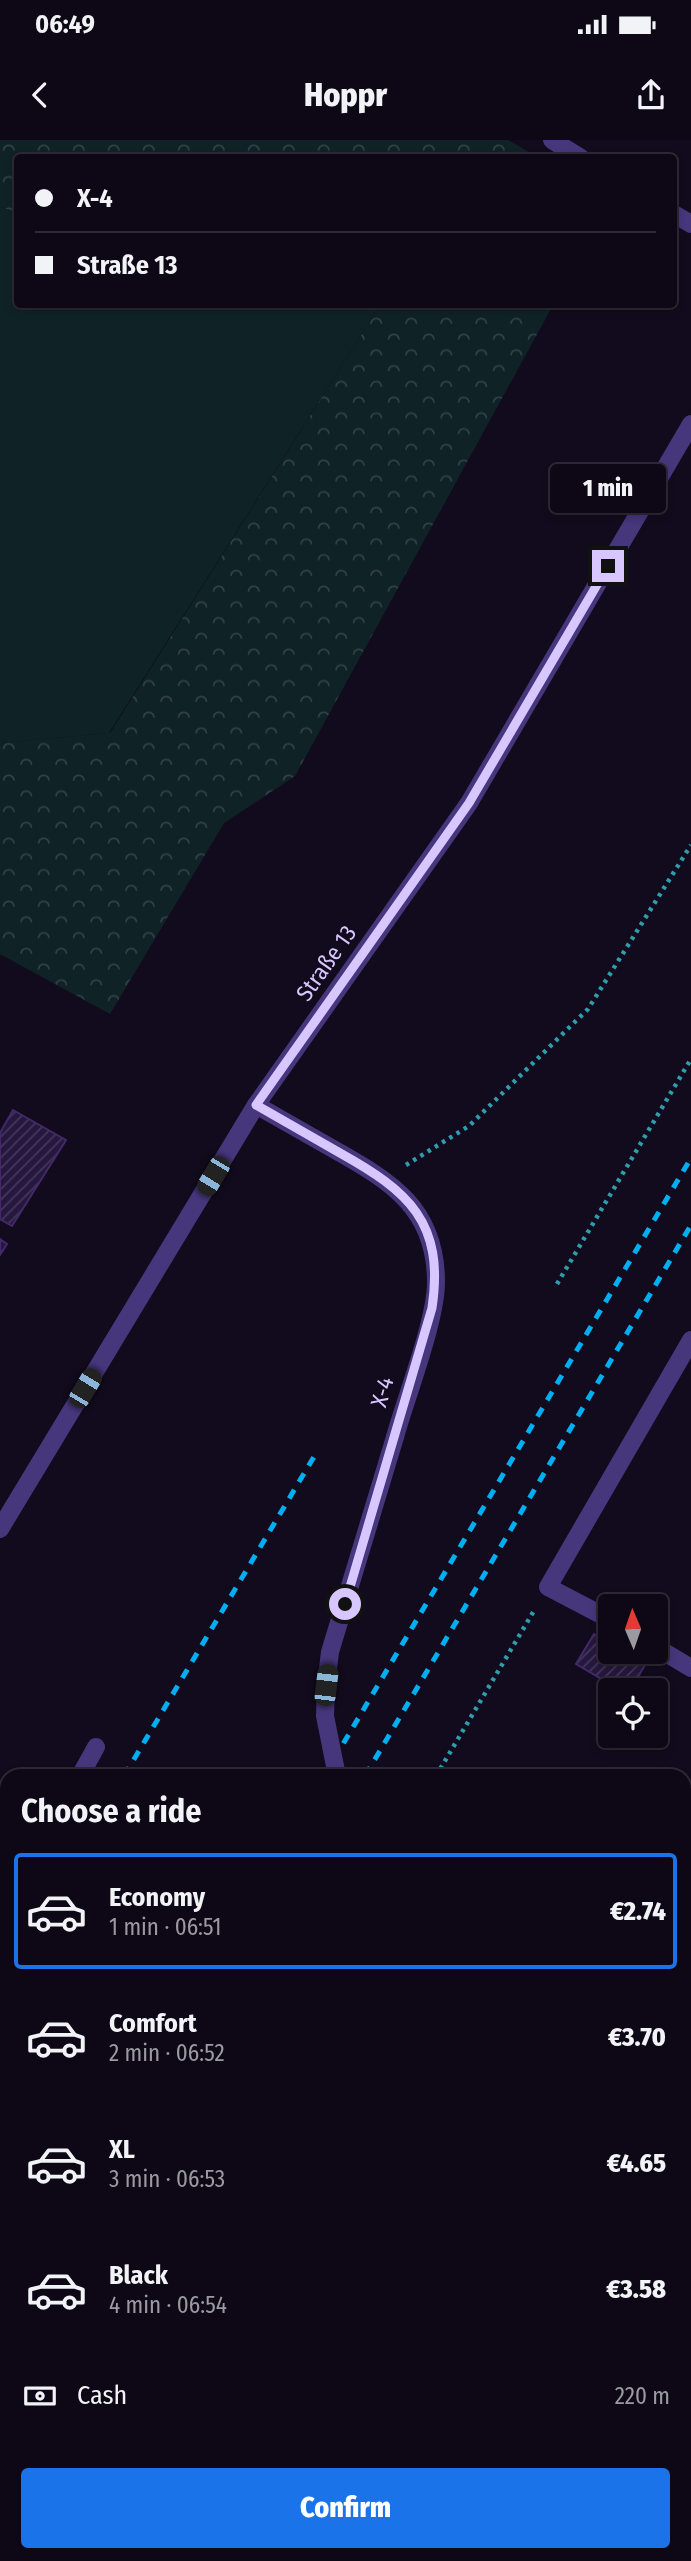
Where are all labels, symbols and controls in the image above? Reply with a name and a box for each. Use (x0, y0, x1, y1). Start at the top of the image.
text: 06:49 (35, 9, 95, 40)
icon: back (21, 76, 59, 114)
text: Hoppr (304, 76, 387, 114)
icon: share (632, 76, 670, 114)
text: X-4 (77, 183, 113, 214)
text: Straße 13 (77, 250, 178, 281)
callout: 1 min (550, 464, 666, 514)
text: 1 min (583, 474, 633, 502)
route end (592, 550, 624, 582)
street label: Straße 13 (290, 920, 362, 1006)
car (194, 1153, 233, 1199)
car (66, 1365, 105, 1411)
street label: X-4 (364, 1374, 400, 1410)
route start (329, 1588, 361, 1620)
north arrow (598, 1594, 668, 1664)
map controls (598, 1594, 668, 1748)
car (314, 1663, 339, 1707)
button: locate (598, 1678, 668, 1748)
text: Choose a ride (21, 1792, 202, 1830)
icon: car (25, 1880, 88, 1943)
text: Economy (109, 1882, 205, 1913)
text: €2.74 (610, 1896, 666, 1927)
text: 1 min · 06:51 (109, 1913, 221, 1941)
icon: car (25, 2006, 88, 2069)
text: Comfort (109, 2008, 197, 2039)
text: €3.70 (608, 2022, 666, 2053)
text: 2 min · 06:52 (109, 2039, 225, 2067)
icon: car (25, 2132, 88, 2195)
text: XL (109, 2134, 135, 2165)
text: €4.65 (607, 2148, 666, 2179)
text: 3 min · 06:53 (109, 2165, 225, 2193)
icon: car (25, 2258, 88, 2321)
text: Black (109, 2260, 168, 2291)
text: €3.58 (606, 2274, 666, 2305)
text: 4 min · 06:54 (109, 2291, 227, 2319)
icon: cash (21, 2377, 59, 2415)
text: Cash (77, 2380, 127, 2411)
text: 220 m (615, 2382, 670, 2410)
button: Confirm (21, 2468, 670, 2548)

